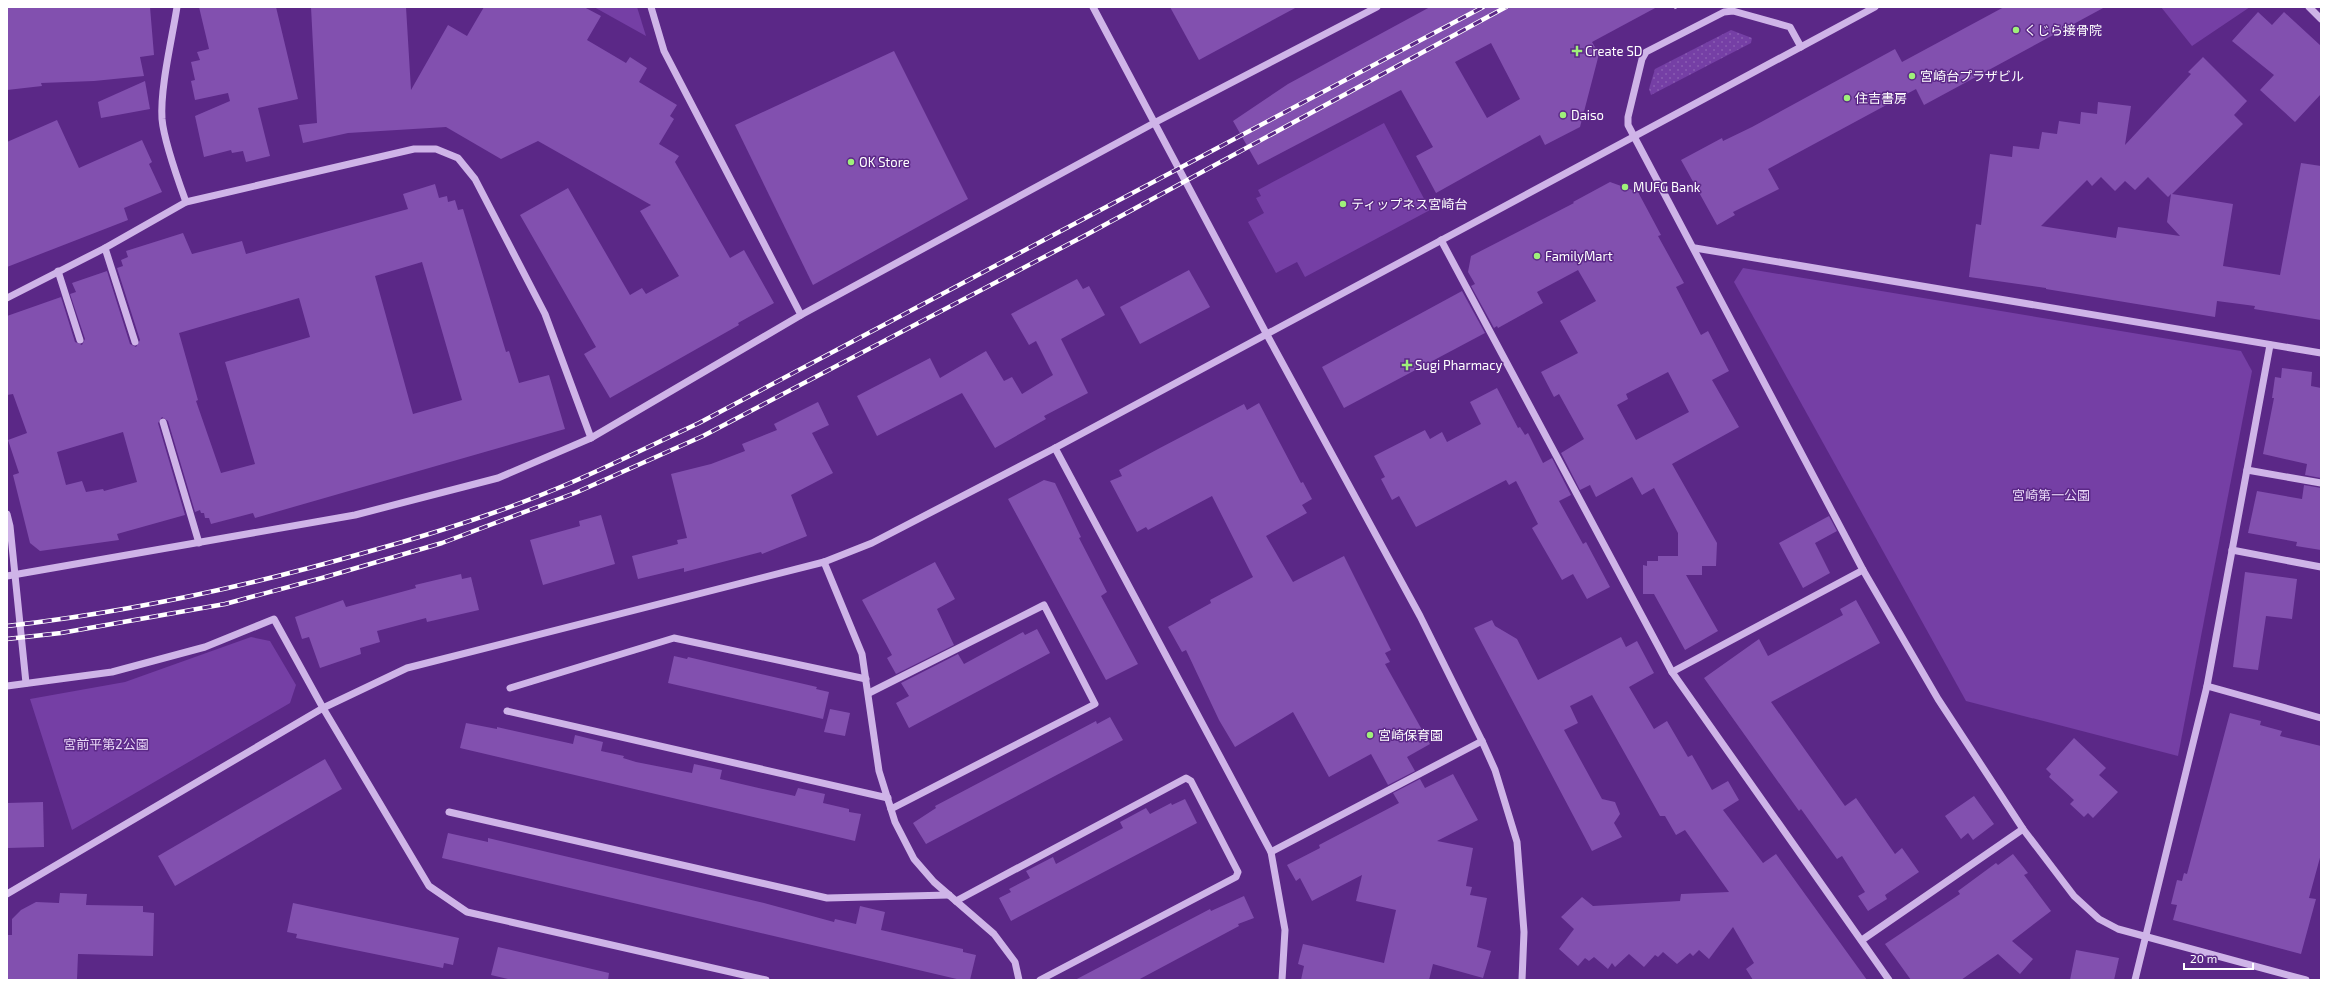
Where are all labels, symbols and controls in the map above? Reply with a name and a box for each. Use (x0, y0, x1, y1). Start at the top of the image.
place label: くじら接骨院 (2024, 22, 2102, 38)
marker: くじら接骨院 (2011, 25, 2021, 35)
place label: Create SD (1585, 43, 1642, 59)
marker: Create SD (1572, 46, 1582, 56)
place label: 宮崎台プラザビル (1920, 68, 2024, 84)
marker: 宮崎台プラザビル (1907, 71, 1917, 81)
place label: 住吉書房 (1855, 90, 1907, 106)
marker: 住吉書房 (1842, 93, 1852, 103)
place label: Daiso (1571, 107, 1604, 123)
marker: Daiso (1558, 110, 1568, 120)
place label: OK Store (859, 154, 910, 170)
marker: OK Store (846, 157, 856, 167)
place label: MUFG Bank (1633, 179, 1701, 195)
marker: MUFG Bank (1620, 182, 1630, 192)
place label: ティップネス宮崎台 (1351, 196, 1467, 212)
marker: ティップネス宮崎台 (1338, 199, 1348, 209)
place label: FamilyMart (1545, 248, 1613, 264)
marker: FamilyMart (1532, 251, 1542, 261)
place label: Sugi Pharmacy (1415, 357, 1503, 373)
marker: Sugi Pharmacy (1402, 360, 1412, 370)
park label: 宮崎第一公園 (2012, 487, 2090, 503)
place label: 宮崎保育園 (1378, 727, 1443, 743)
marker: 宮崎保育園 (1365, 730, 1375, 740)
park label: 宮前平第2公園 (63, 736, 149, 752)
scale bar (2184, 945, 2253, 971)
text: 20 m (2190, 951, 2217, 965)

